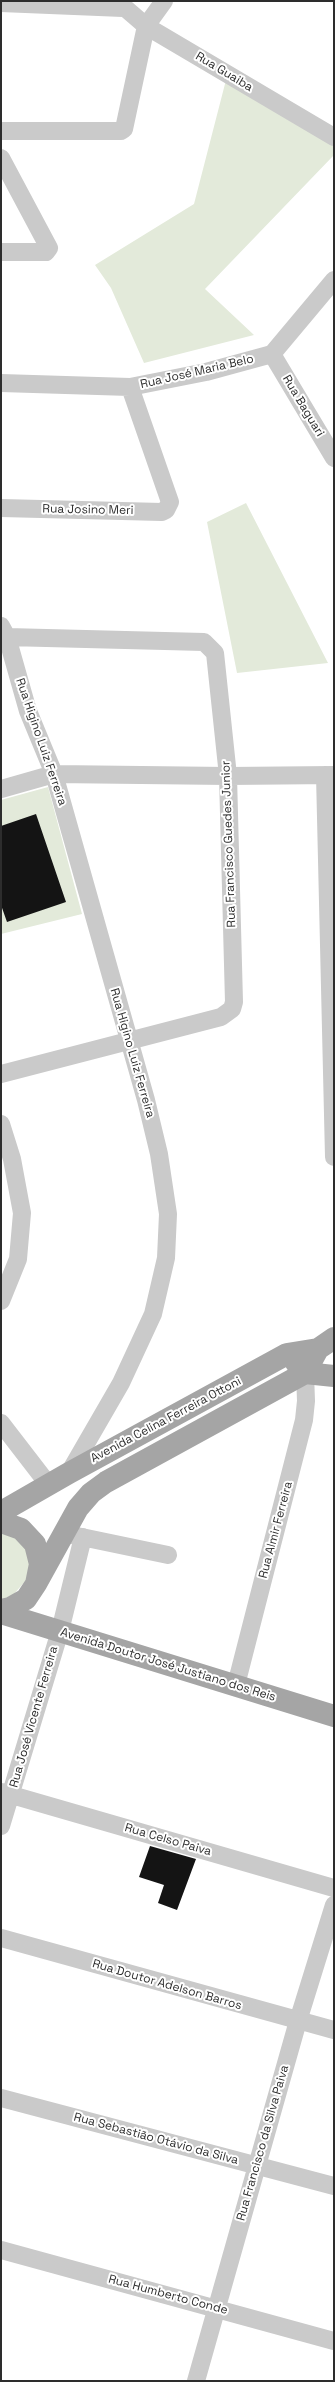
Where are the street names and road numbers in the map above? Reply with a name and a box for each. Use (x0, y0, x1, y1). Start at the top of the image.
street label: Rua Guaiba (193, 49, 255, 95)
street label: Rua José Maria Belo (139, 352, 255, 392)
street label: Rua Baguari (279, 373, 327, 439)
street label: Rua Josino Meri (42, 502, 134, 518)
street label: Rua Higino Luiz Ferreira (12, 676, 70, 808)
street label: Rua Francisco Guedes Junior (219, 760, 239, 928)
street label: Rua Higino Luiz Ferreira (107, 987, 157, 1119)
street label: Avenida Celina Ferreira Ottoni (88, 1374, 244, 1466)
street label: Rua Almir Ferreira (256, 1480, 296, 1580)
street label: Avenida Doutor José Justiano dos Reis (59, 1625, 277, 1705)
street label: Rua José Vicente Ferreira (7, 1645, 61, 1789)
street label: Rua Celso Paiva (123, 1821, 213, 1859)
street label: Rua Doutor Adelson Barros (91, 1957, 243, 2013)
street label: Rua Francisco da Silva Paiva (234, 2063, 292, 2223)
street label: Rua Sebastião Otávio da Silva (72, 2110, 240, 2168)
street label: Rua Humberto Conde (107, 2272, 229, 2318)

